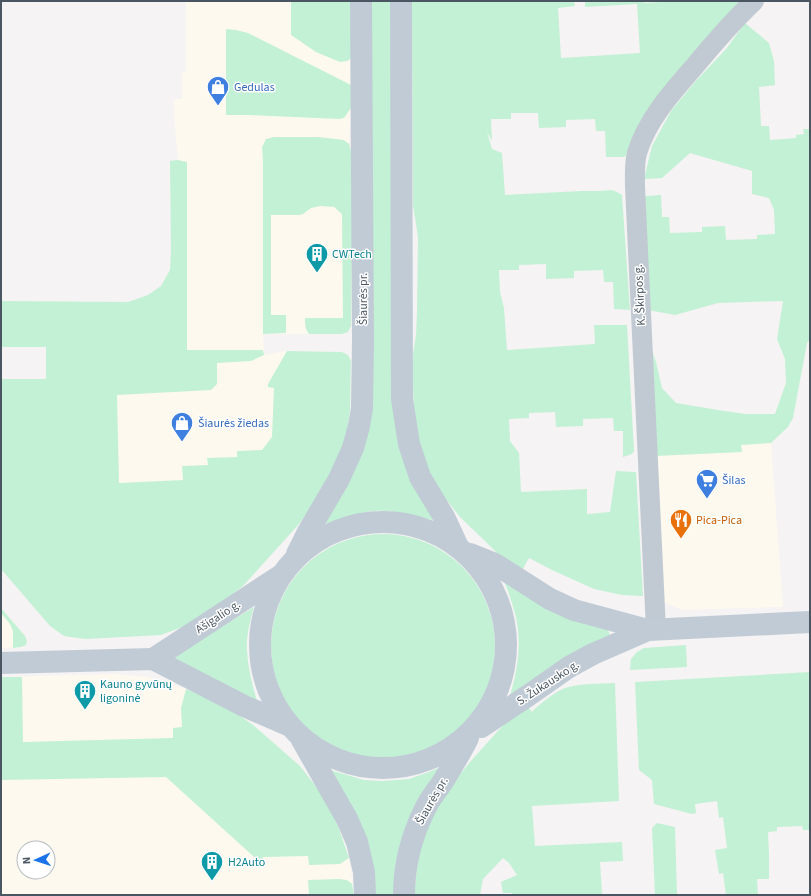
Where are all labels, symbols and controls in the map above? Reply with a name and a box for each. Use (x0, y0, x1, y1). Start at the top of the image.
shop icon: Gedulas (205, 74, 231, 107)
place label: Gedulas (234, 79, 275, 96)
building icon: CWTech (304, 241, 330, 274)
place label: CWTech (332, 246, 372, 263)
street label: K. Škirpos g. (630, 264, 650, 326)
street label: Šiaurės pr. (355, 273, 372, 325)
shop icon: Šiaurės žiedas (169, 410, 195, 443)
place label: Šiaurės žiedas (198, 415, 269, 432)
supermarket icon: Šilas (694, 467, 720, 500)
place label: Šilas (722, 472, 746, 489)
restaurant icon: Pica-Pica (668, 507, 694, 540)
place label: Pica-Pica (696, 512, 742, 529)
street label: Ašigalio g. (192, 596, 244, 638)
street label: S. Žukausko g. (513, 656, 583, 710)
place label: Kauno gyvūnų ligoninė (100, 676, 173, 707)
building icon: Kauno gyvūnų ligoninė (72, 678, 98, 711)
street label: Šiaurės pr. (412, 774, 452, 828)
north arrow (16, 840, 56, 880)
building icon: H2Auto (199, 849, 225, 882)
place label: H2Auto (228, 854, 265, 871)
text: N (19, 856, 34, 865)

